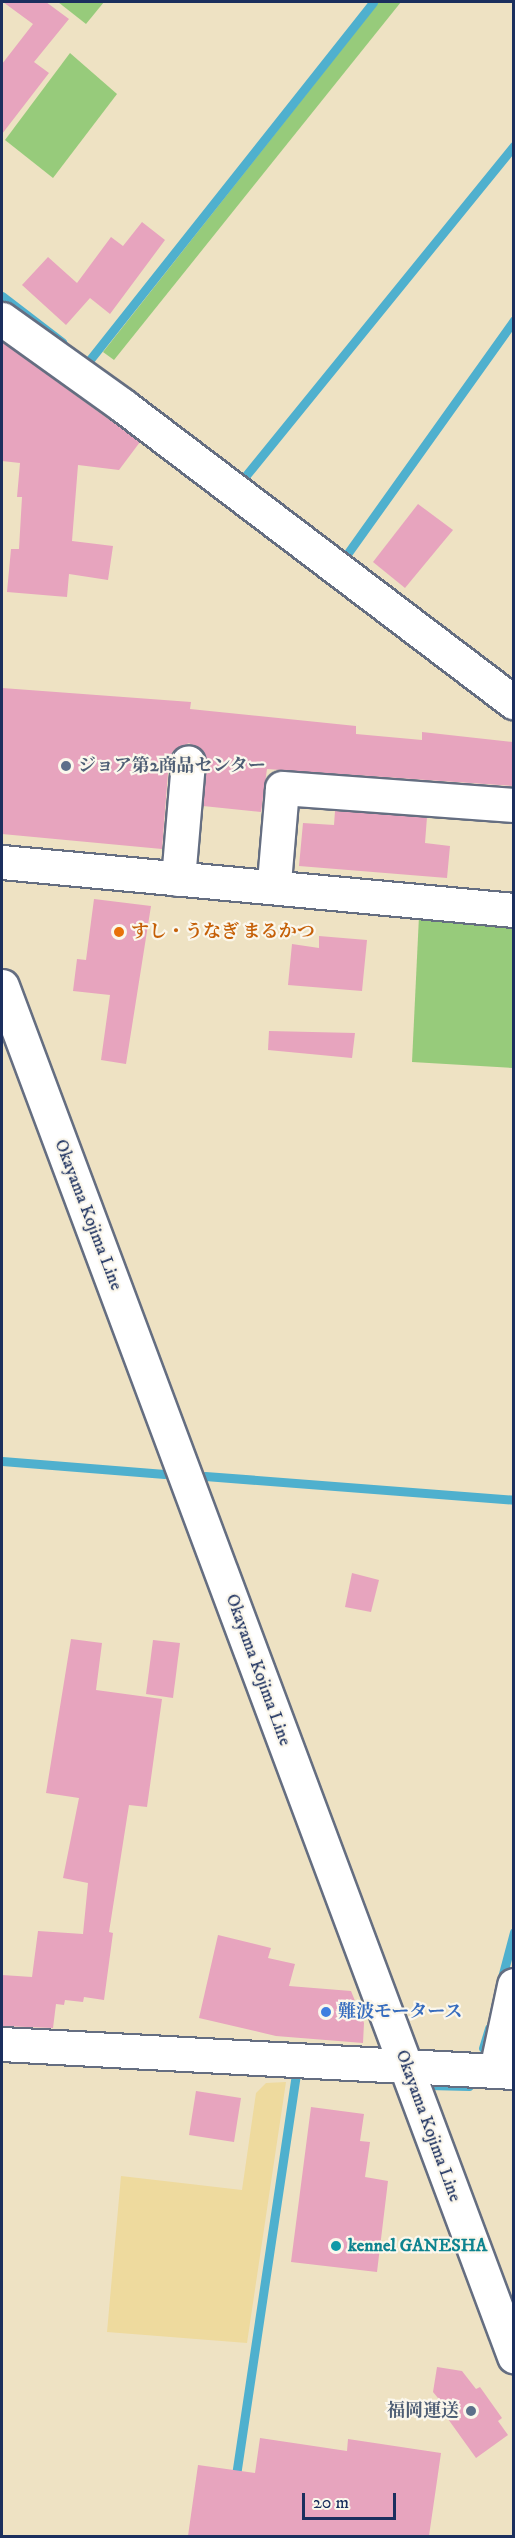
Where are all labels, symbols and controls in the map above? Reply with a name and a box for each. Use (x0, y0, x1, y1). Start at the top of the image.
place label: ジョア第2商品センター (78, 755, 267, 777)
marker: ジョア第2商品センター (59, 759, 73, 773)
place label: すし・うなぎ まるかつ (131, 921, 315, 943)
marker: すし・うなぎ まるかつ (112, 925, 126, 939)
street label: Okayama Kojima Line (49, 1136, 127, 1294)
street label: Okayama Kojima Line (221, 1591, 295, 1749)
place label: 難波モータース (338, 2001, 463, 2023)
marker: 難波モータース (319, 2005, 333, 2019)
street label: Okayama Kojima Line (391, 2047, 465, 2205)
place label: kennel GANESHA (348, 2235, 487, 2257)
marker: kennel GANESHA (329, 2239, 343, 2253)
place label: 福岡運送 (387, 2400, 459, 2422)
marker: 福岡運送 (464, 2404, 478, 2418)
scale bar (305, 2481, 400, 2519)
text: 20 m (313, 2492, 349, 2514)

